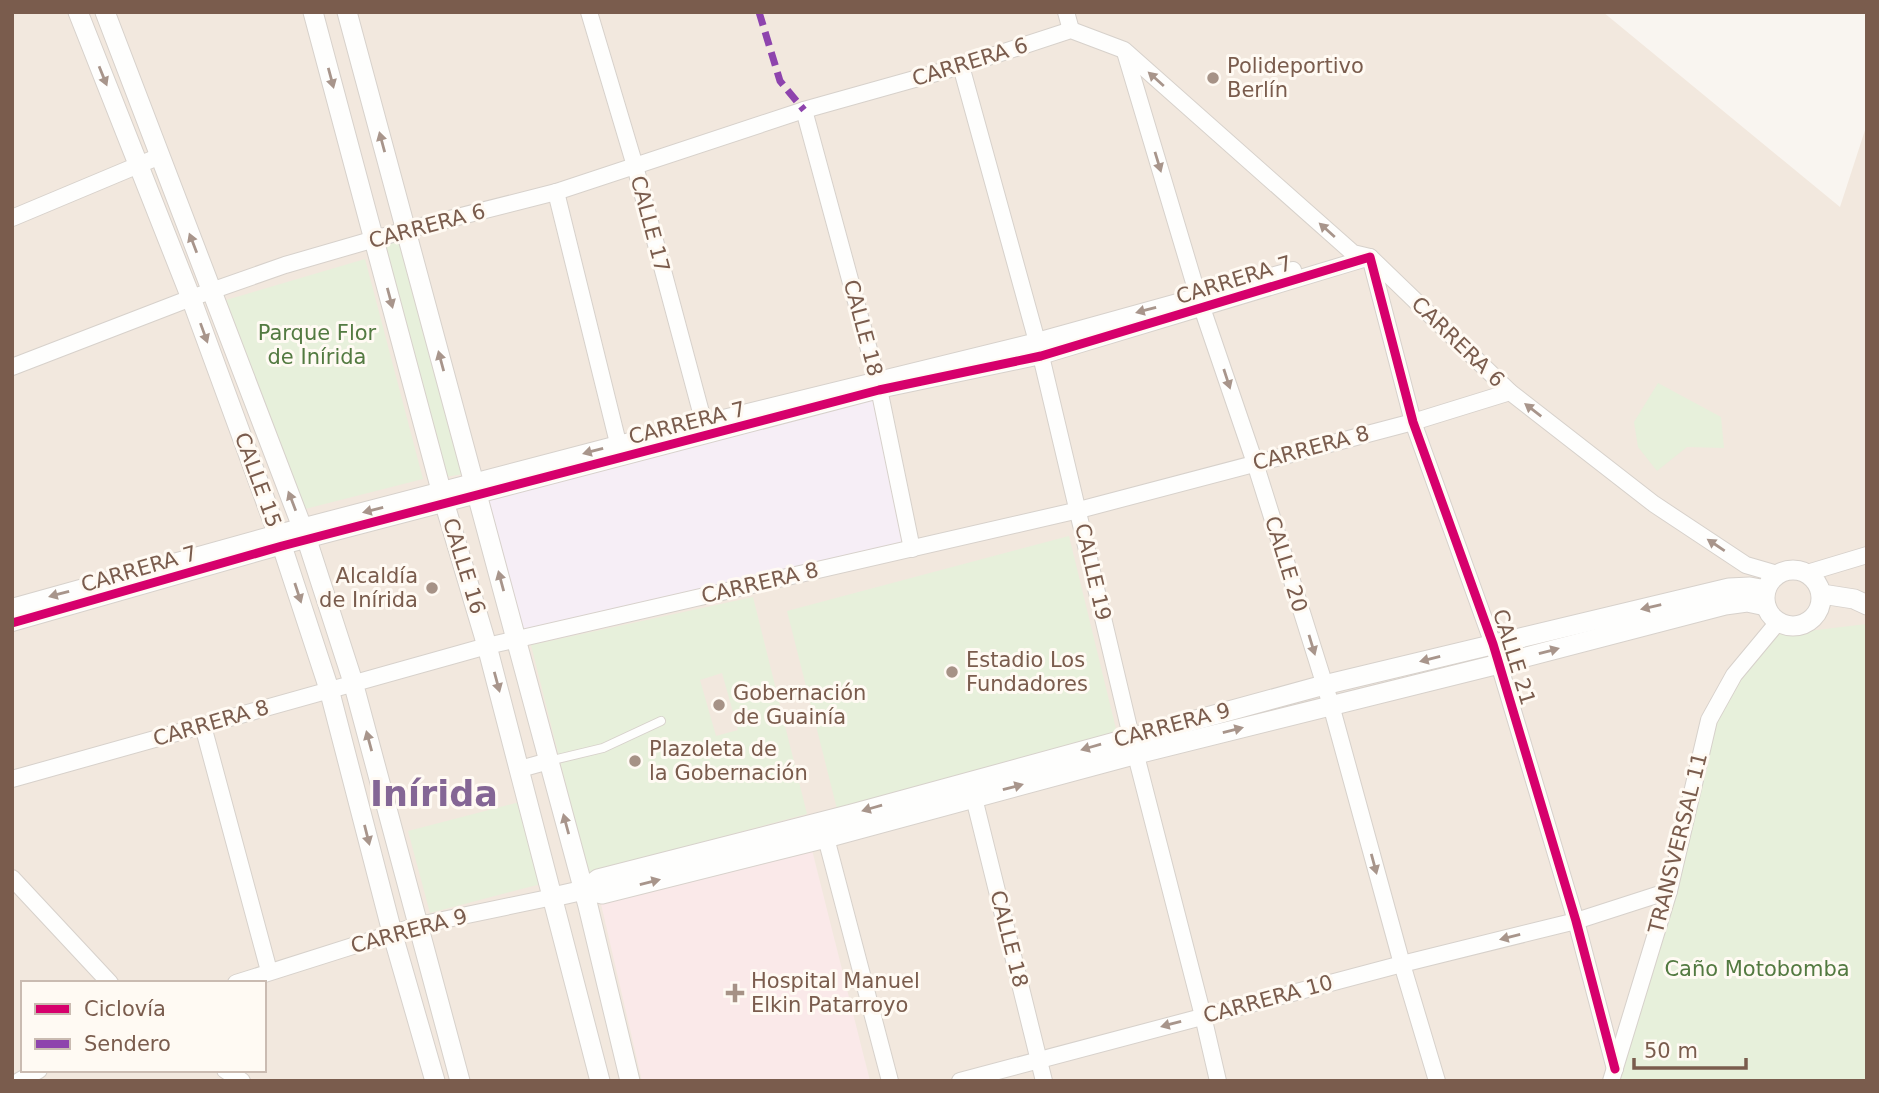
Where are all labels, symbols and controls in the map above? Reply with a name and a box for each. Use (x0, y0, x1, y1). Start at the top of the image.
street label: CARRERA 6 (909, 33, 1031, 91)
place label: Polideportivo Berlín (1227, 54, 1364, 102)
one-way arrow (98, 65, 109, 86)
one-way arrow (326, 68, 336, 89)
marker: Polideportivo Berlín (1205, 70, 1221, 86)
one-way arrow (1148, 72, 1165, 87)
one-way arrow (376, 130, 387, 152)
one-way arrow (1153, 152, 1163, 173)
street label: CALLE 17 (626, 173, 674, 275)
street label: CARRERA 6 (366, 199, 488, 253)
one-way arrow (1319, 222, 1336, 238)
one-way arrow (188, 232, 199, 253)
street label: CARRERA 7 (1173, 251, 1295, 309)
street label: CALLE 18 (839, 277, 887, 379)
one-way arrow (385, 287, 396, 309)
street label: CARRERA 6 (1407, 292, 1509, 392)
one-way arrow (1135, 306, 1156, 316)
park label: Parque Flor de Inírida (258, 321, 377, 369)
one-way arrow (198, 323, 209, 344)
one-way arrow (436, 350, 446, 371)
one-way arrow (1222, 369, 1233, 390)
street label: CARRERA 7 (626, 397, 748, 449)
one-way arrow (1525, 403, 1543, 418)
street label: CARRERA 8 (1250, 421, 1372, 475)
street label: CALLE 15 (230, 429, 286, 531)
one-way arrow (582, 447, 603, 457)
one-way arrow (287, 491, 298, 512)
one-way arrow (362, 505, 384, 516)
street label: CALLE 20 (1260, 513, 1312, 615)
street label: CALLE 16 (438, 515, 490, 617)
street label: CALLE 19 (1070, 521, 1116, 623)
one-way arrow (1707, 538, 1725, 552)
street label: CARRERA 7 (78, 541, 200, 597)
street label: CARRERA 8 (699, 558, 821, 608)
place label: Alcaldía de Inírida (319, 564, 418, 612)
one-way arrow (495, 569, 506, 591)
marker: Alcaldía de Inírida (424, 580, 440, 596)
one-way arrow (293, 583, 304, 604)
one-way arrow (48, 589, 70, 600)
one-way arrow (1640, 601, 1662, 612)
street label: CALLE 21 (1488, 606, 1540, 708)
one-way arrow (1307, 635, 1317, 656)
one-way arrow (1538, 645, 1560, 656)
place label: Estadio Los Fundadores (966, 648, 1088, 696)
one-way arrow (1419, 654, 1441, 665)
marker: Estadio Los Fundadores (944, 664, 960, 680)
one-way arrow (492, 671, 503, 693)
place label: Gobernación de Guainía (733, 681, 866, 729)
street label: CARRERA 8 (150, 695, 272, 751)
marker: Gobernación de Guainía (711, 697, 727, 713)
street label: CARRERA 9 (1111, 698, 1233, 752)
one-way arrow (1222, 724, 1244, 735)
one-way arrow (363, 730, 374, 752)
place label: Plazoleta de la Gobernación (649, 737, 808, 785)
one-way arrow (1080, 742, 1101, 752)
street label: TRANSVERSAL 11 (1644, 750, 1712, 937)
marker: Plazoleta de la Gobernación (627, 753, 643, 769)
district label: Inírida (370, 774, 498, 814)
one-way arrow (1003, 782, 1024, 792)
one-way arrow (861, 803, 883, 814)
one-way arrow (561, 813, 571, 834)
one-way arrow (362, 824, 373, 846)
one-way arrow (1370, 854, 1380, 875)
one-way arrow (639, 876, 661, 887)
street label: CALLE 18 (985, 888, 1033, 990)
street label: CARRERA 9 (348, 904, 470, 958)
one-way arrow (1499, 932, 1521, 943)
park label: Caño Motobomba (1664, 957, 1850, 981)
place label: Hospital Manuel Elkin Patarroyo (751, 969, 920, 1017)
street label: CARRERA 10 (1201, 970, 1335, 1028)
legend (21, 981, 266, 1072)
marker: Hospital Manuel Elkin Patarroyo (725, 983, 745, 1003)
text: Ciclovía (84, 997, 166, 1021)
one-way arrow (1160, 1019, 1182, 1030)
scale bar (1634, 1026, 1746, 1070)
text: Sendero (84, 1032, 171, 1056)
text: 50 m (1644, 1039, 1698, 1063)

